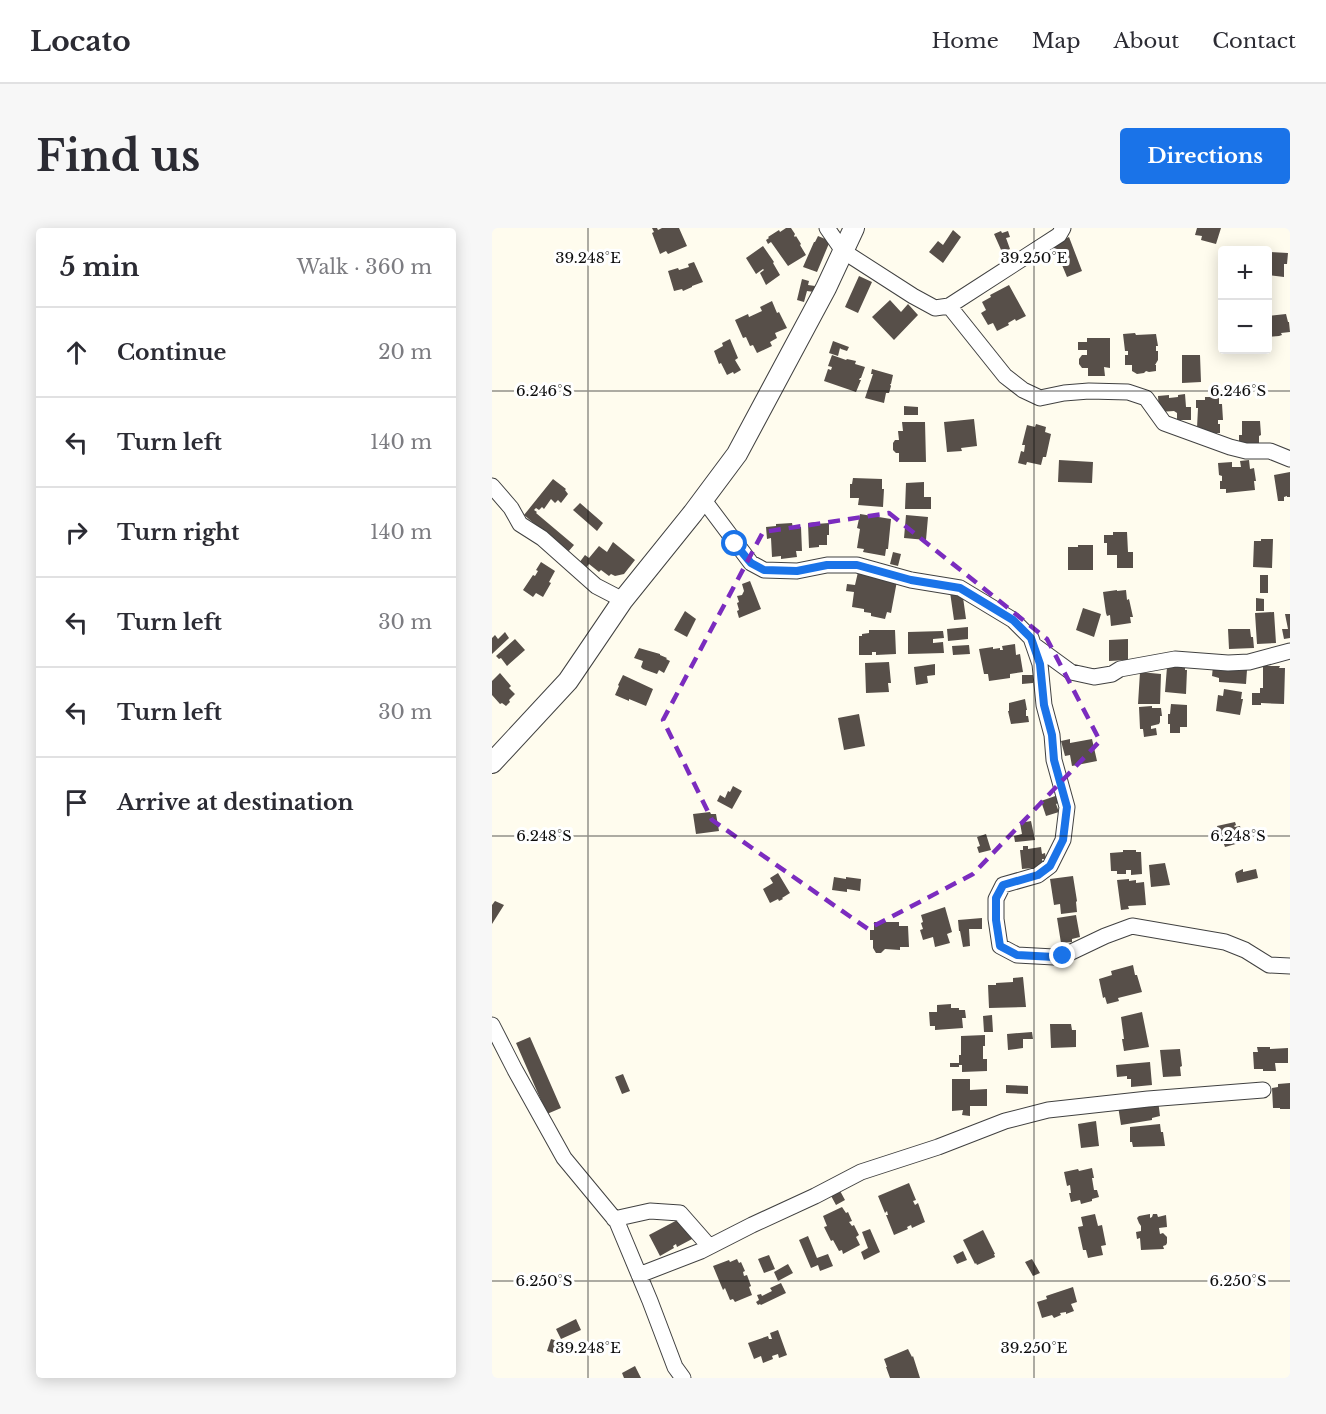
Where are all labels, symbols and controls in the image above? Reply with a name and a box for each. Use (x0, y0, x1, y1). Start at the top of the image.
text: Locato (30, 24, 131, 59)
text: Home (932, 28, 999, 54)
text: Map (1032, 28, 1080, 54)
text: About (1113, 28, 1179, 54)
text: Contact (1212, 28, 1296, 54)
button: Directions (1120, 128, 1290, 184)
text: Find us (36, 130, 200, 182)
map controls (1218, 246, 1272, 354)
button: + (1218, 246, 1272, 300)
text: 39.248°E (555, 248, 621, 267)
text: 39.250°E (1000, 248, 1068, 267)
text: 5 min (60, 251, 139, 283)
text: Walk · 360 m (297, 255, 432, 279)
button: − (1218, 300, 1272, 354)
icon: ahead (60, 336, 93, 369)
text: Continue (117, 339, 226, 366)
text: 20 m (378, 340, 432, 364)
text: 6.246°S (516, 381, 572, 400)
text: 6.246°S (1210, 381, 1266, 400)
icon: left (60, 426, 93, 459)
text: Turn left (117, 429, 222, 456)
text: 140 m (370, 430, 432, 454)
icon: right (60, 516, 93, 549)
text: Turn right (117, 519, 239, 546)
text: 140 m (370, 520, 432, 544)
route start (721, 530, 747, 556)
icon: left (60, 606, 93, 639)
text: Turn left (117, 609, 222, 636)
text: 30 m (378, 610, 432, 634)
icon: left (60, 696, 93, 729)
text: Turn left (117, 699, 222, 726)
text: 30 m (378, 700, 432, 724)
icon: arrive (60, 786, 93, 819)
text: Arrive at destination (117, 789, 354, 816)
text: 6.248°S (516, 826, 572, 845)
text: 6.248°S (1210, 826, 1266, 845)
route end (1049, 942, 1075, 968)
text: 6.250°S (516, 1271, 572, 1290)
text: 6.250°S (1210, 1271, 1266, 1290)
text: 39.248°E (555, 1338, 621, 1357)
text: 39.250°E (1000, 1338, 1068, 1357)

